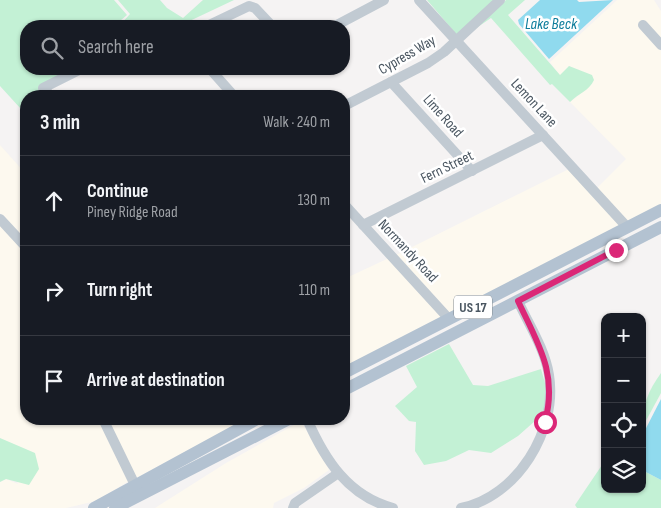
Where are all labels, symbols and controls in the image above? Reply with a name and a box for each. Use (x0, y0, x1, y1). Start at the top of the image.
water label: Lake Beck (525, 15, 578, 34)
search box (20, 20, 350, 75)
street label: Cypress Way (375, 31, 439, 79)
icon: search (38, 34, 66, 62)
text: Search here (78, 36, 154, 59)
street label: Lemon Lane (507, 75, 561, 131)
street label: Lime Road (419, 91, 467, 141)
text: 3 min (40, 110, 80, 135)
text: Walk · 240 m (263, 113, 330, 132)
street label: Fern Street (418, 146, 477, 188)
text: Continue (87, 180, 148, 203)
icon: ahead (40, 187, 68, 215)
text: 130 m (298, 191, 330, 210)
text: Piney Ridge Road (87, 203, 178, 222)
street label: Normandy Road (374, 215, 442, 287)
route end (605, 239, 628, 262)
icon: right (40, 277, 68, 305)
text: Turn right (87, 279, 152, 302)
text: 110 m (299, 281, 330, 300)
road number: US 17 (454, 296, 492, 318)
map controls (601, 313, 646, 493)
button: + (601, 313, 646, 358)
button: − (601, 358, 646, 403)
icon: arrive (40, 367, 68, 395)
text: Arrive at destination (87, 369, 225, 392)
button: locate (601, 403, 646, 448)
route start (534, 411, 557, 434)
button: layers (601, 448, 646, 493)

